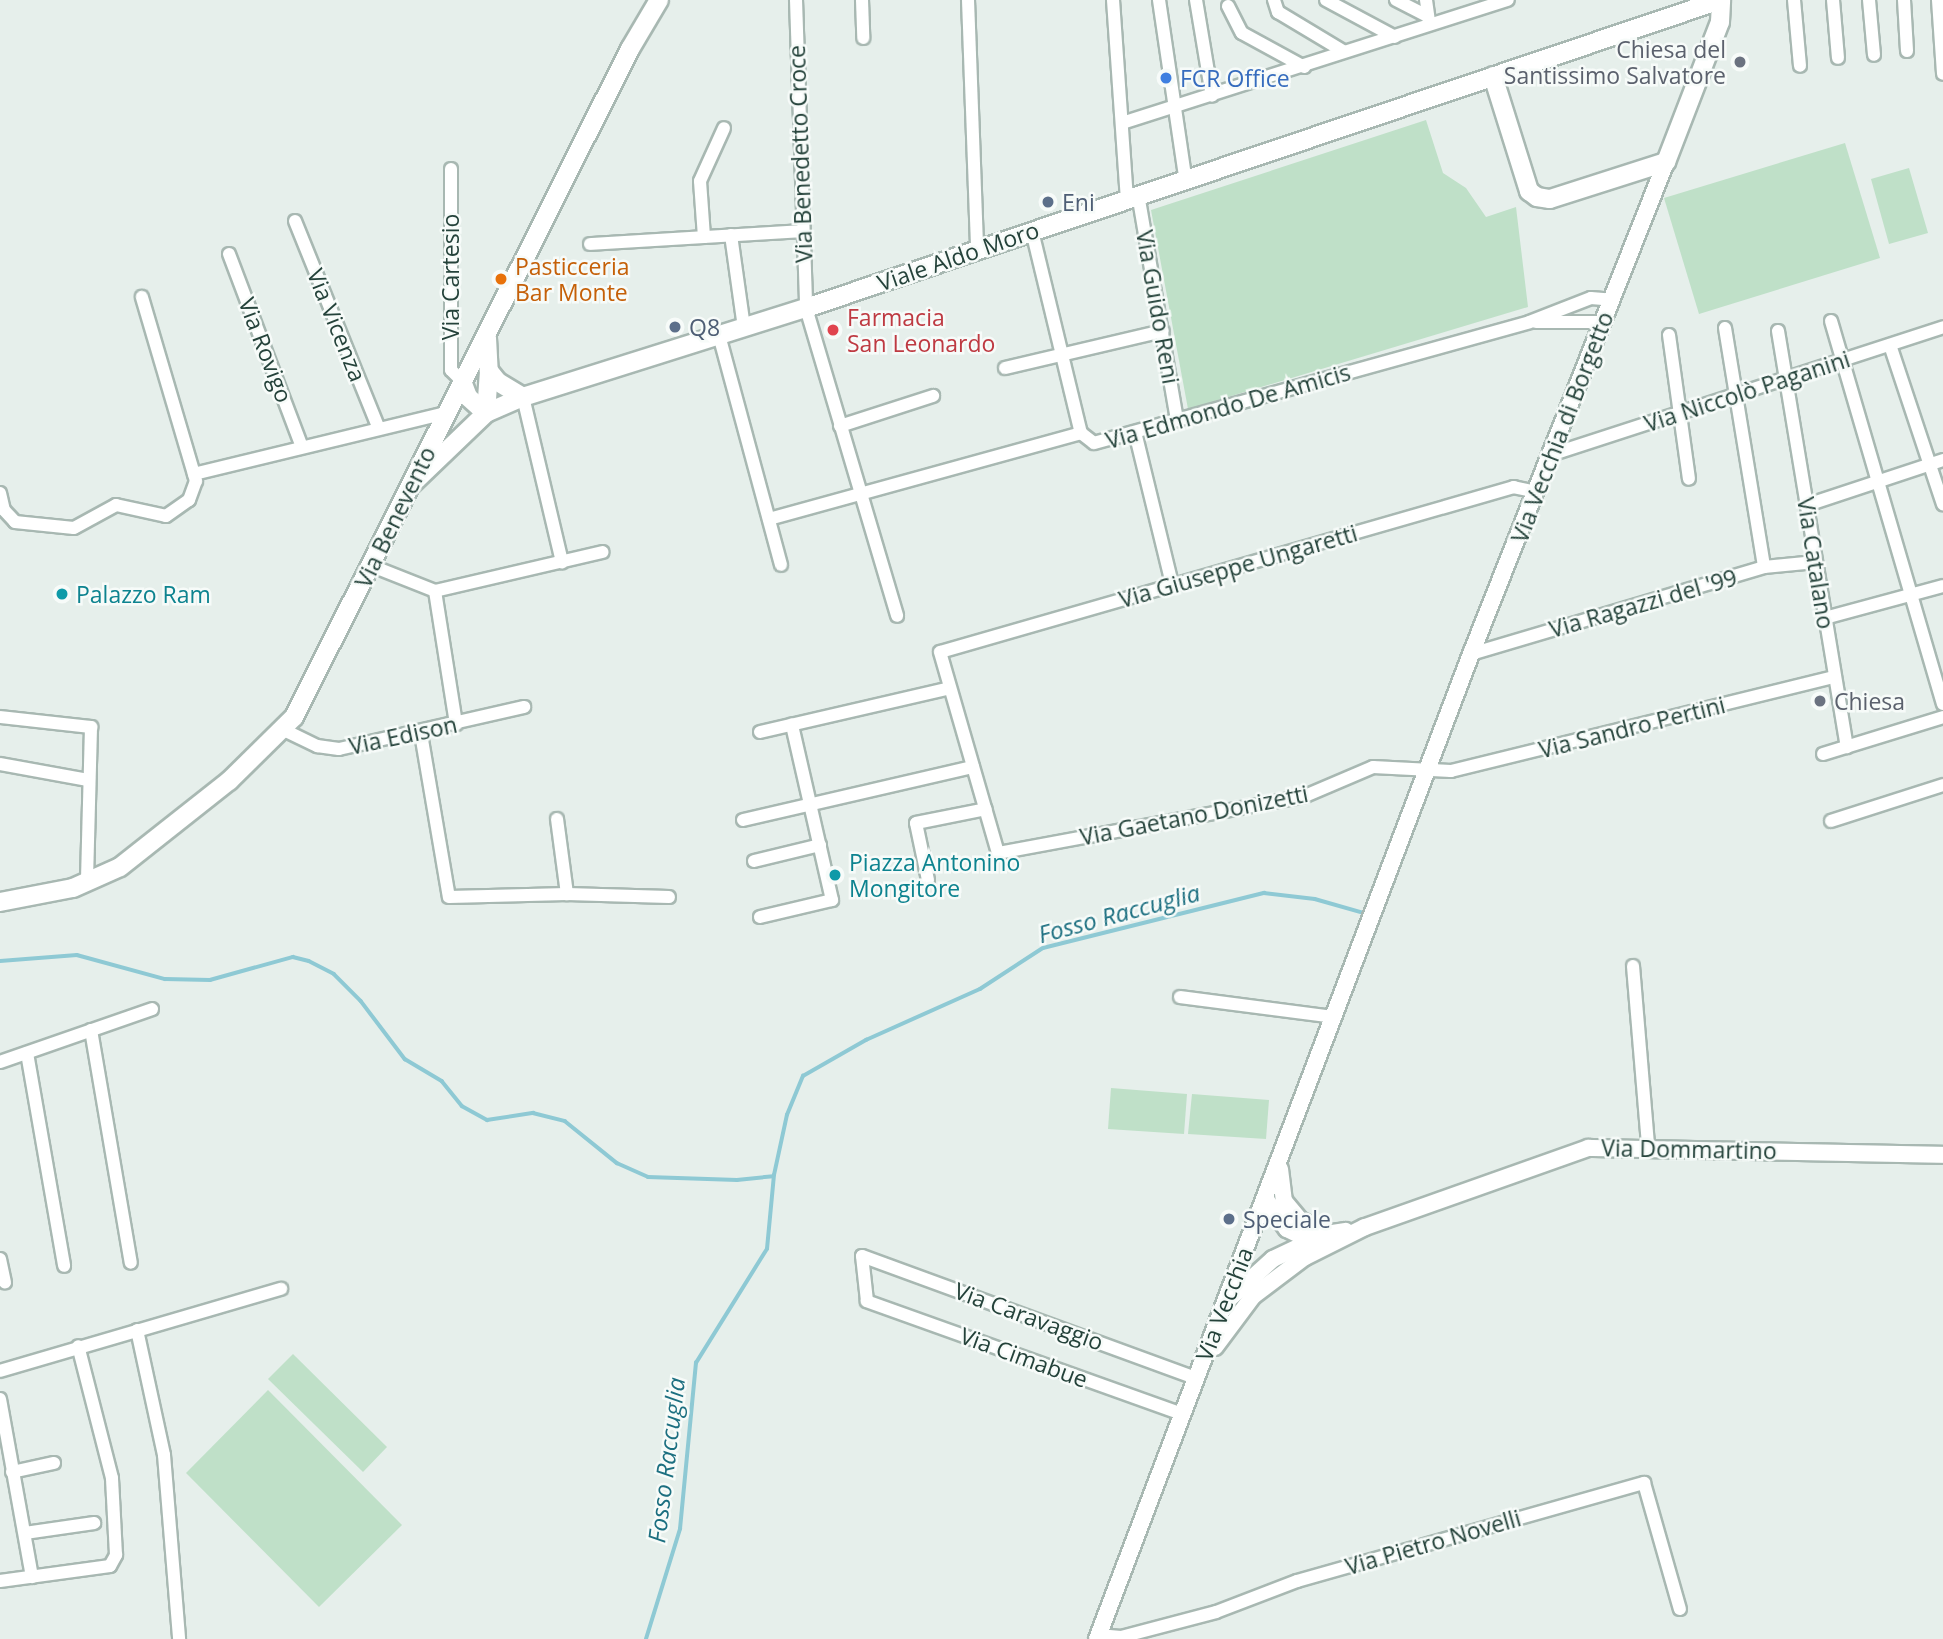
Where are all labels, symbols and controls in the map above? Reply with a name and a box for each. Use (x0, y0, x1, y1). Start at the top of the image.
place label: Chiesa del Santissimo Salvatore (1504, 35, 1726, 89)
street label: Via Benedetto Croce (782, 45, 818, 263)
marker: Chiesa del Santissimo Salvatore (1732, 54, 1748, 70)
place label: FCR Office (1180, 64, 1290, 92)
marker: FCR Office (1158, 70, 1174, 86)
place label: Eni (1062, 188, 1095, 216)
marker: Eni (1040, 194, 1056, 210)
street label: Via Cartesio (436, 214, 464, 340)
street label: Viale Aldo Moro (874, 215, 1042, 297)
street label: Via Guido Reni (1131, 228, 1185, 386)
place label: Pasticceria Bar Monte (515, 252, 630, 306)
street label: Via Vicenza (302, 264, 372, 386)
marker: Pasticceria Bar Monte (493, 271, 509, 287)
street label: Via Rovigo (233, 294, 299, 406)
place label: Farmacia San Leonardo (847, 303, 995, 357)
street label: Via Vecchia di Borgetto (1505, 308, 1619, 546)
place label: Q8 (689, 313, 720, 341)
marker: Q8 (667, 319, 683, 335)
marker: Farmacia San Leonardo (825, 322, 841, 338)
street label: Via Niccolò Paganini (1641, 345, 1853, 437)
street label: Via Edmondo De Amicis (1102, 358, 1354, 454)
street label: Via Benevento (349, 442, 441, 592)
street label: Via Catalano (1792, 495, 1840, 631)
street label: Via Giuseppe Ungaretti (1116, 519, 1360, 613)
street label: Via Ragazzi del '99 (1546, 563, 1740, 643)
place label: Palazzo Ram (76, 580, 211, 608)
marker: Palazzo Ram (54, 586, 70, 602)
place label: Chiesa (1834, 687, 1905, 715)
street label: Via Sandro Pertini (1536, 690, 1728, 764)
marker: Chiesa (1812, 693, 1828, 709)
street label: Via Edison (346, 710, 460, 760)
street label: Via Gaetano Donizetti (1078, 779, 1310, 851)
place label: Piazza Antonino Mongitore (849, 848, 1020, 902)
marker: Piazza Antonino Mongitore (827, 867, 843, 883)
water label: Fosso Raccuglia (1035, 878, 1203, 948)
street label: Via Dommartino (1601, 1134, 1777, 1164)
place label: Speciale (1243, 1205, 1331, 1233)
marker: Speciale (1221, 1211, 1237, 1227)
street label: Via Vecchia (1190, 1243, 1258, 1365)
street label: Via Caravaggio (951, 1276, 1107, 1356)
street label: Via Cimabue (956, 1321, 1092, 1393)
water label: Fosso Raccuglia (642, 1376, 690, 1544)
street label: Via Pietro Novelli (1342, 1504, 1524, 1580)

